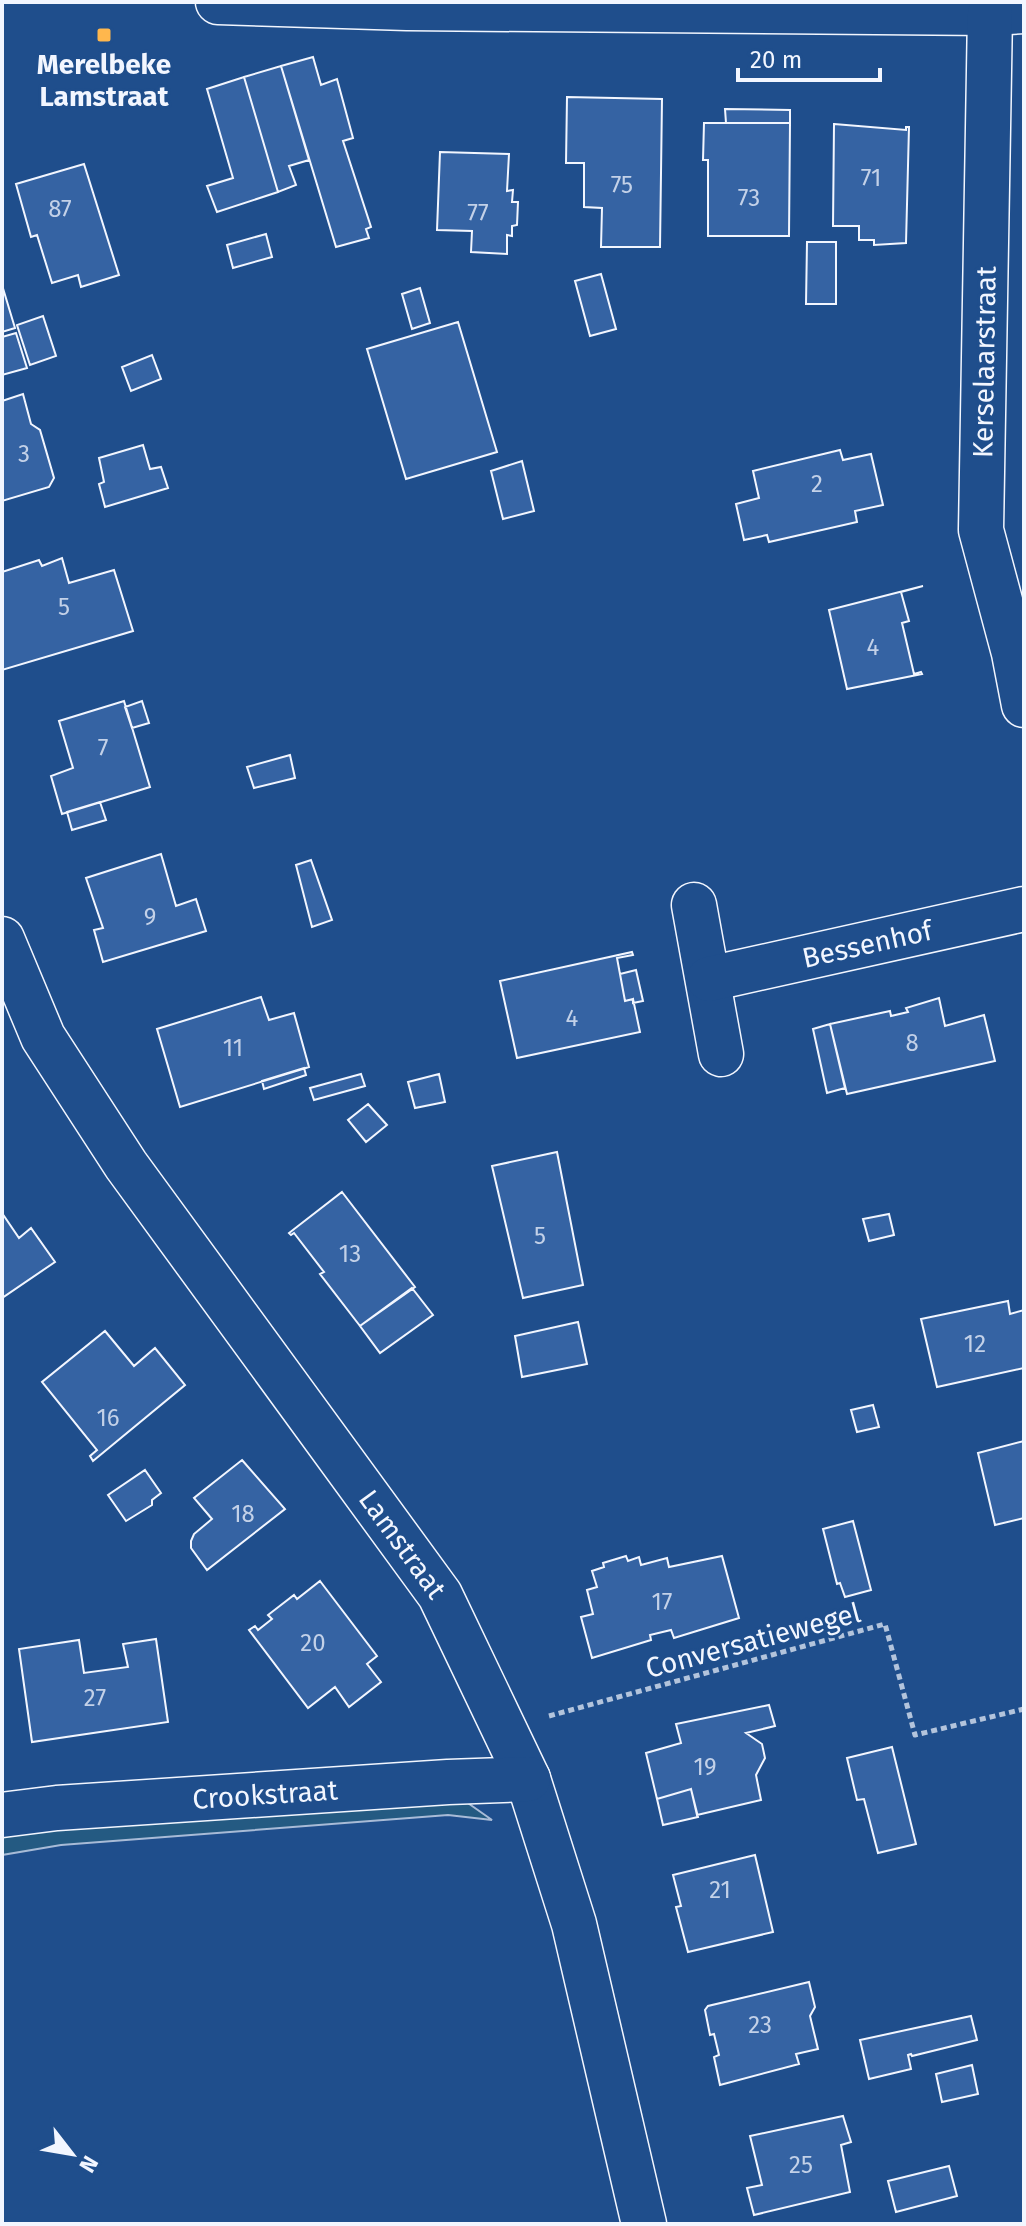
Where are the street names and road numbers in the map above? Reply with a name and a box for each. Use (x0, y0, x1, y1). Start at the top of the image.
street label: Kerselaarstraat (966, 265, 1003, 458)
street label: Bessenhof (799, 913, 938, 975)
street label: Lamstraat (352, 1483, 453, 1606)
street label: Conversatiewegel (642, 1596, 864, 1685)
street label: Crookstraat (191, 1773, 340, 1816)

